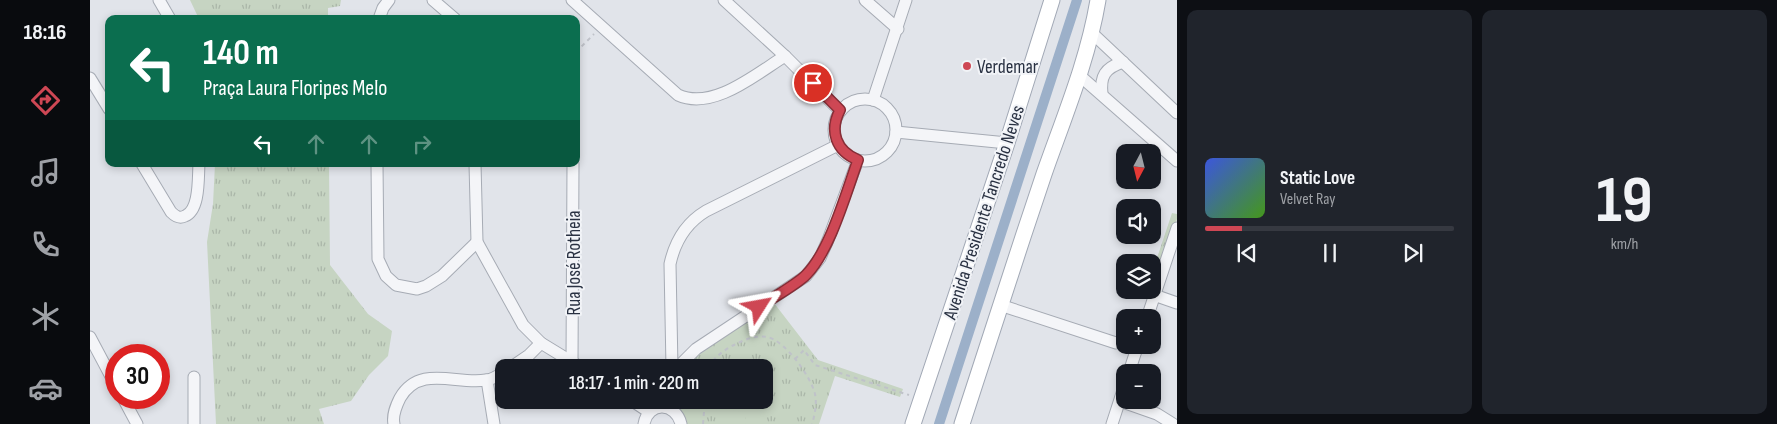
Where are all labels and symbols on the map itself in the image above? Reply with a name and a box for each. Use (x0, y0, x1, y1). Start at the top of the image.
place label: Verdemar (977, 56, 1039, 79)
marker: Verdemar (961, 60, 973, 72)
pin (792, 62, 834, 104)
street label: Avenida Presidente Tancredo Neves (939, 102, 1030, 323)
north arrow (1116, 144, 1161, 189)
street label: Rua José Rotheia (563, 210, 586, 316)
position arrow (732, 280, 784, 332)
speed limit sign: 30 (105, 344, 170, 409)

